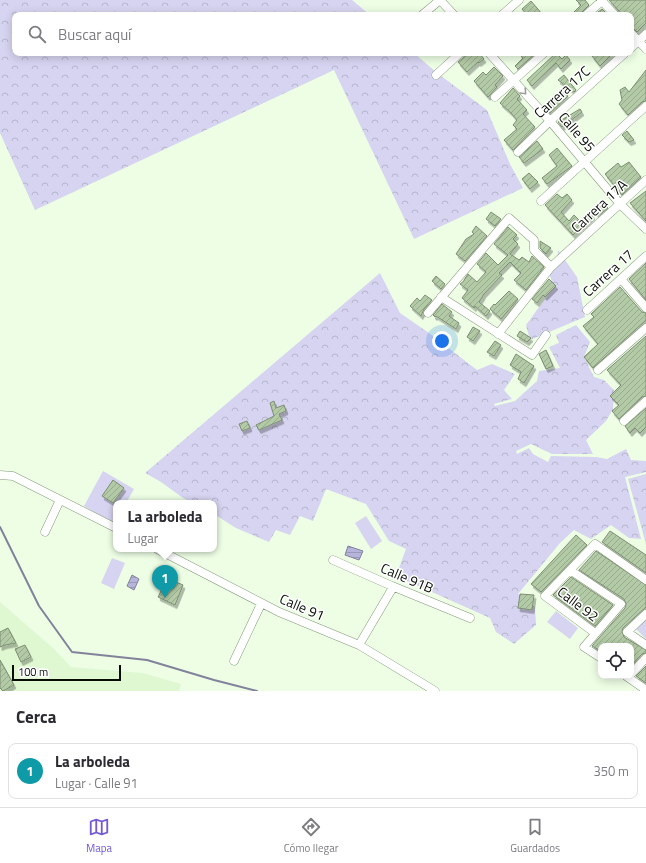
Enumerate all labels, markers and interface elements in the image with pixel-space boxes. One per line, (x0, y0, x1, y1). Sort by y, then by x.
search box (12, 12, 634, 56)
icon: search (26, 23, 48, 45)
text: Buscar aquí (58, 23, 131, 46)
street label: Carrera 17C (529, 60, 595, 123)
one-way arrow (519, 88, 526, 95)
street label: Calle 95 (554, 107, 601, 156)
street label: Carrera 17A (566, 174, 632, 237)
street label: Carrera 17 (578, 244, 638, 301)
your location (432, 331, 452, 351)
popup (113, 500, 217, 552)
text: La arboleda (127, 505, 203, 528)
text: Lugar (127, 528, 158, 548)
street label: Calle 91B (378, 557, 437, 598)
pin: 1 (152, 565, 178, 598)
street label: Calle 92 (553, 581, 603, 626)
street label: Calle 91 (276, 588, 328, 625)
map controls (598, 643, 634, 679)
button: locate (598, 643, 634, 679)
scale bar (12, 663, 121, 682)
text: 100 m (18, 664, 48, 680)
text: Cerca (16, 704, 56, 730)
text: La arboleda (55, 750, 130, 773)
text: 1 (26, 761, 34, 781)
text: 350 m (593, 761, 629, 781)
text: Lugar · Calle 91 (55, 773, 138, 793)
tab: Mapa (86, 816, 112, 856)
tab: Cómo llegar (284, 816, 338, 856)
tab: Guardados (510, 816, 560, 856)

